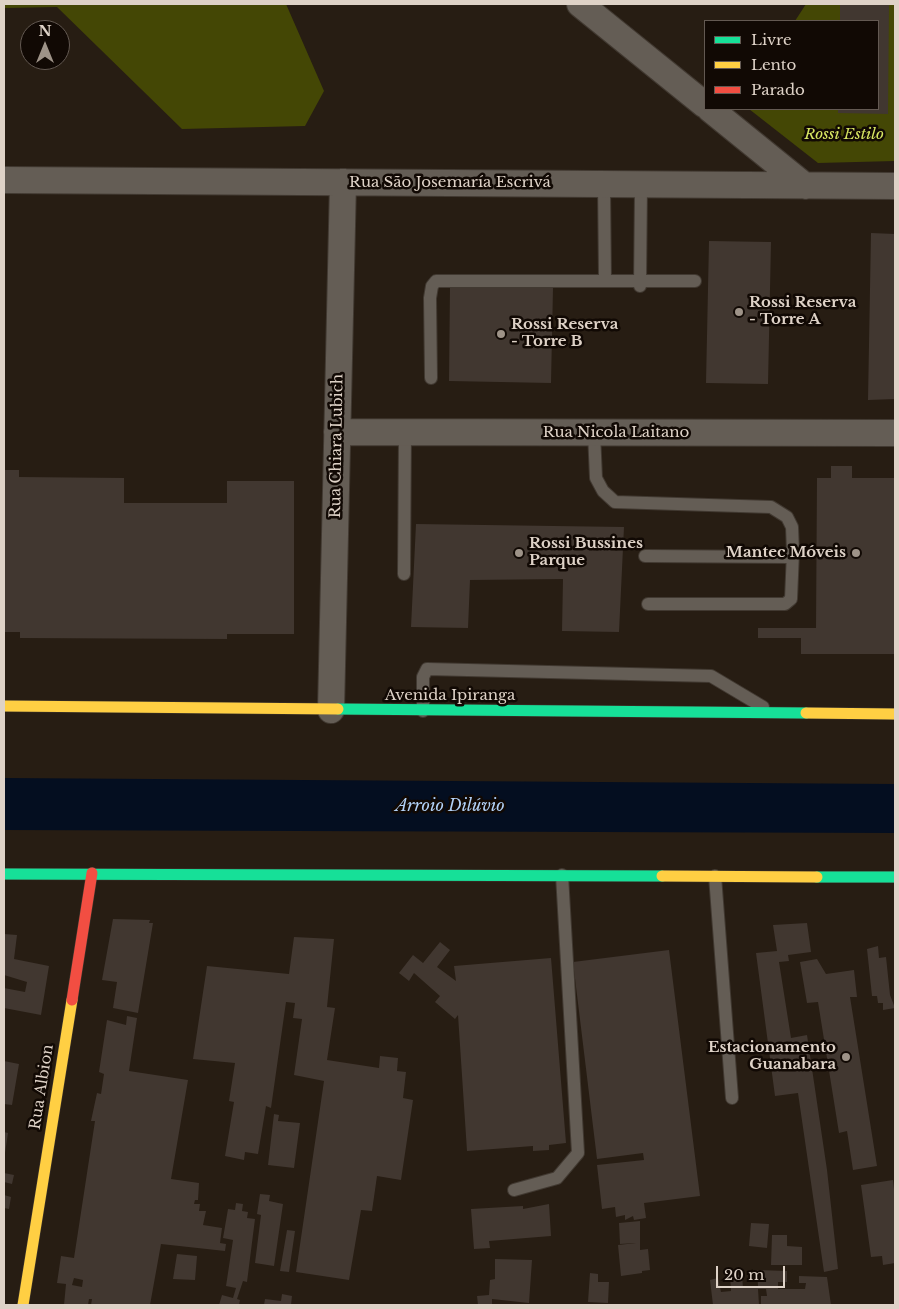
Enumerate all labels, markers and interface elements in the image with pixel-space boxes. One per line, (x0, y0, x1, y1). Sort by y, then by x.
north arrow (20, 20, 70, 70)
legend (704, 20, 879, 110)
text: N (38, 22, 52, 40)
text: Livre (751, 30, 792, 49)
text: Lento (751, 55, 796, 74)
text: Parado (751, 80, 805, 99)
park label: Rossi Estilo (804, 126, 884, 144)
street label: Rua São Josemaría Escrivá (349, 174, 551, 192)
place label: Rossi Reserva - Torre A (749, 294, 856, 329)
marker: Rossi Reserva - Torre A (733, 306, 745, 318)
place label: Rossi Reserva - Torre B (511, 316, 618, 351)
marker: Rossi Reserva - Torre B (495, 328, 507, 340)
street label: Rua Chiara Lubich (327, 374, 347, 518)
street label: Rua Nicola Laitano (543, 424, 689, 442)
place label: Rossi Bussines Parque (529, 535, 643, 570)
place label: Mantec Móveis (726, 544, 846, 562)
marker: Rossi Bussines Parque (513, 547, 525, 559)
marker: Mantec Móveis (850, 547, 862, 559)
street label: Avenida Ipiranga (385, 687, 515, 705)
water label: Arroio Dilúvio (395, 796, 505, 816)
place label: Estacionamento Guanabara (708, 1039, 836, 1074)
street label: Rua Albion (26, 1043, 58, 1131)
marker: Estacionamento Guanabara (840, 1051, 852, 1063)
scale bar (719, 1256, 788, 1288)
text: 20 m (724, 1265, 764, 1284)

